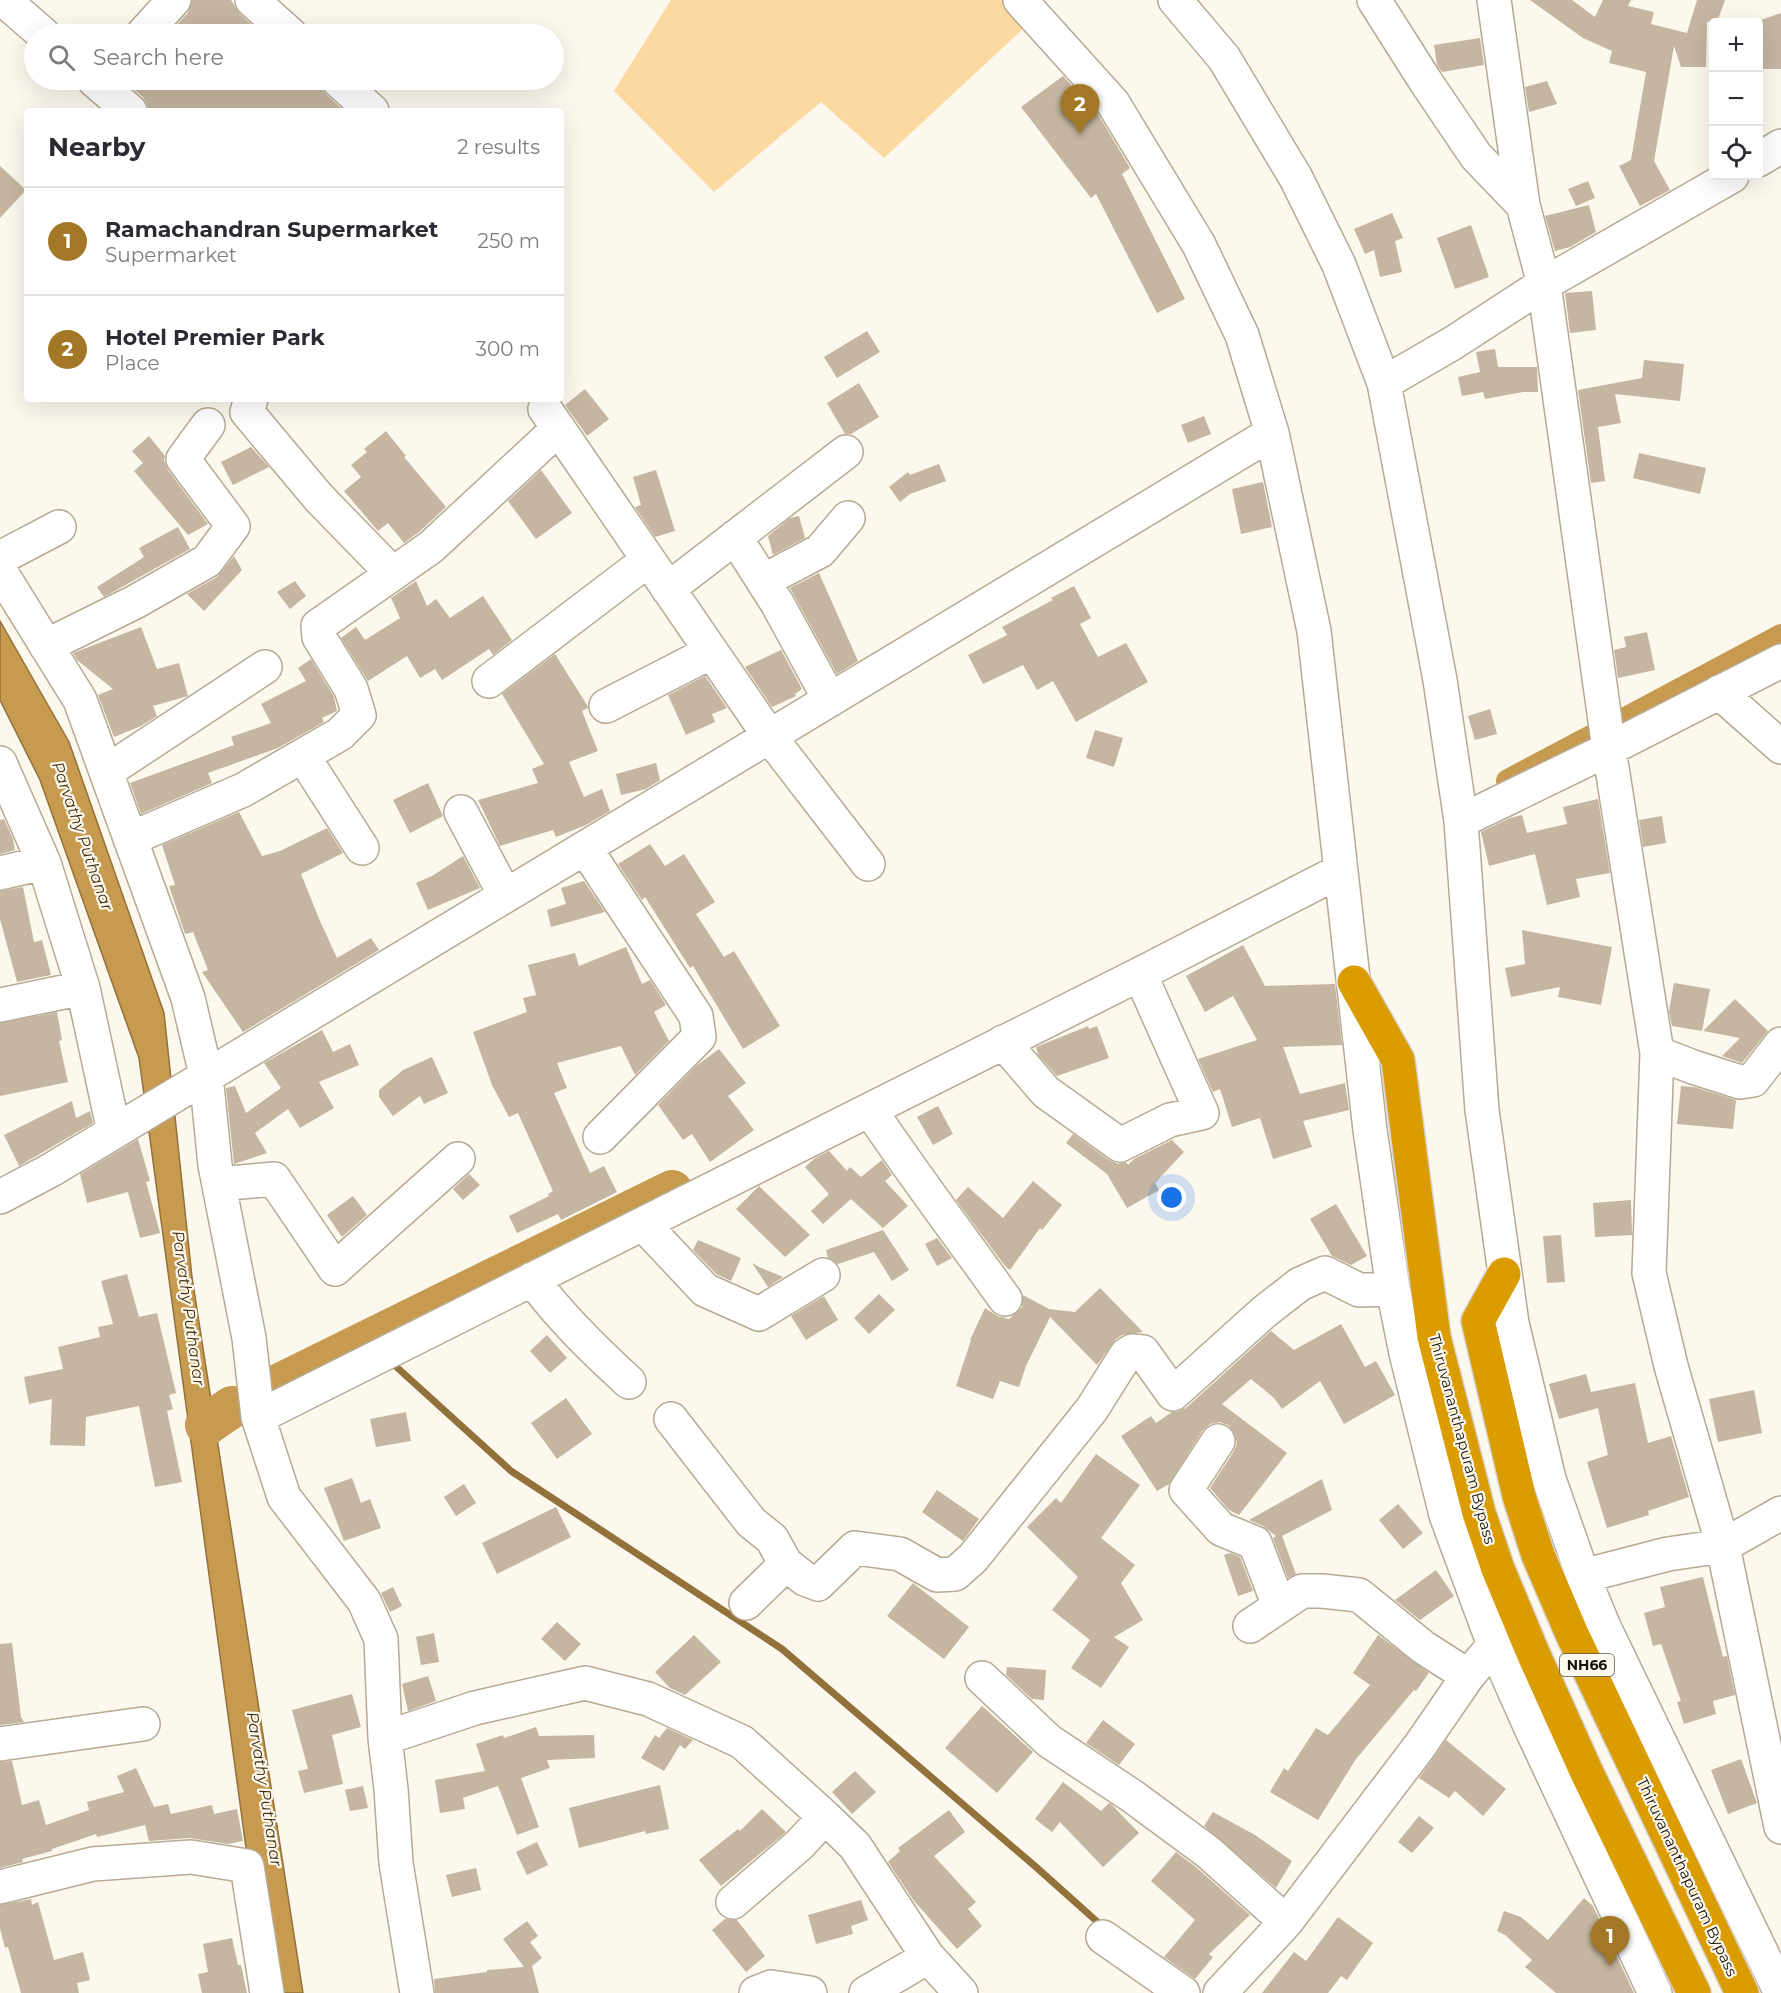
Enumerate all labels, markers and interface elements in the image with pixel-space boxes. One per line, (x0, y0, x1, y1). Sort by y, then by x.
map controls (1709, 18, 1763, 180)
button: + (1709, 18, 1763, 72)
search box (24, 24, 564, 90)
icon: search (45, 41, 78, 74)
text: Search here (93, 44, 224, 71)
button: − (1709, 72, 1763, 126)
pin: 2 (1060, 84, 1100, 134)
button: locate (1709, 126, 1763, 180)
text: Nearby (48, 131, 145, 163)
text: 2 results (457, 135, 540, 159)
text: Ramachandran Supermarket (105, 216, 438, 243)
text: 1 (64, 229, 71, 253)
text: 250 m (478, 229, 540, 253)
text: Supermarket (105, 243, 237, 267)
text: Hotel Premier Park (105, 324, 325, 351)
text: 2 (62, 337, 73, 361)
text: 300 m (476, 337, 540, 361)
text: Place (105, 351, 160, 375)
water label: Parvathy Puthanar (48, 759, 117, 914)
your location (1157, 1183, 1186, 1212)
water label: Parvathy Puthanar (168, 1229, 209, 1387)
street label: Thiruvananthapuram Bypass (1425, 1332, 1500, 1546)
road number: NH66 (1560, 1654, 1614, 1676)
water label: Parvathy Puthanar (243, 1710, 286, 1868)
street label: Thiruvananthapuram Bypass (1633, 1774, 1742, 1979)
pin: 1 (1590, 1916, 1630, 1966)

